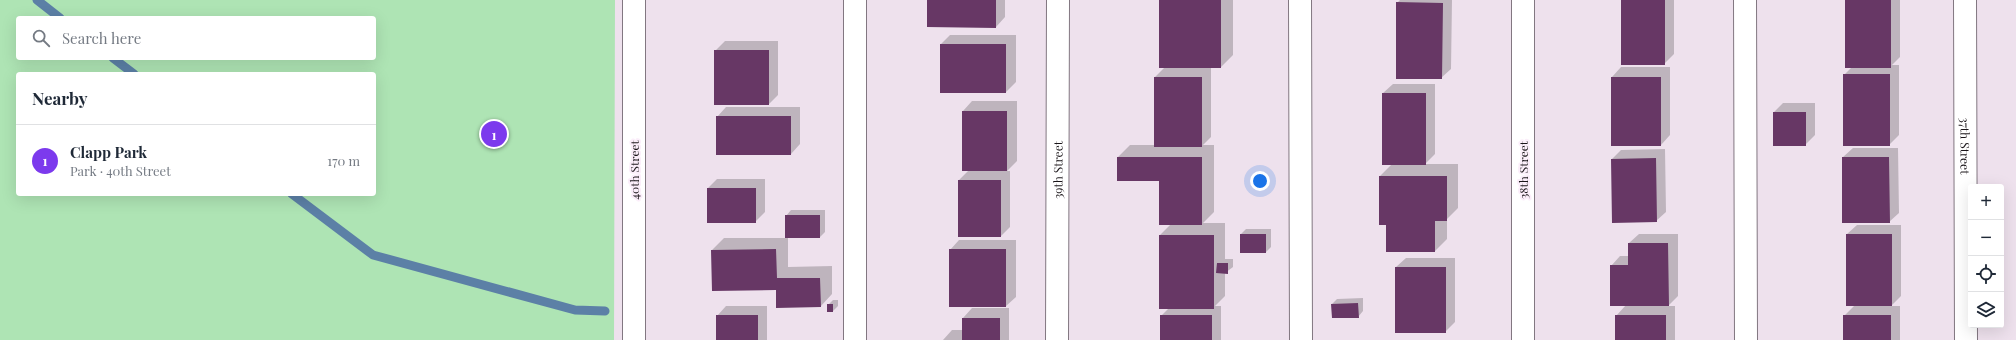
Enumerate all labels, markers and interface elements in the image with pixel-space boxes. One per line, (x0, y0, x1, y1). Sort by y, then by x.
search box (16, 16, 376, 60)
icon: search (30, 27, 52, 49)
text: Search here (62, 28, 141, 48)
text: Nearby (32, 87, 87, 109)
street label: 37th Street (1957, 118, 1974, 175)
pin: 1 (481, 119, 507, 149)
street label: 40th Street (626, 139, 642, 200)
street label: 39th Street (1049, 140, 1066, 199)
street label: 38th Street (1515, 140, 1531, 199)
text: Clapp Park (70, 142, 147, 162)
text: 1 (43, 152, 47, 169)
text: 170 m (327, 152, 360, 169)
text: Park · 40th Street (70, 162, 171, 179)
your location (1250, 171, 1270, 191)
map controls (1968, 184, 2004, 328)
button: + (1968, 184, 2004, 220)
button: − (1968, 220, 2004, 256)
button: locate (1968, 256, 2004, 292)
button: layers (1968, 292, 2004, 328)

